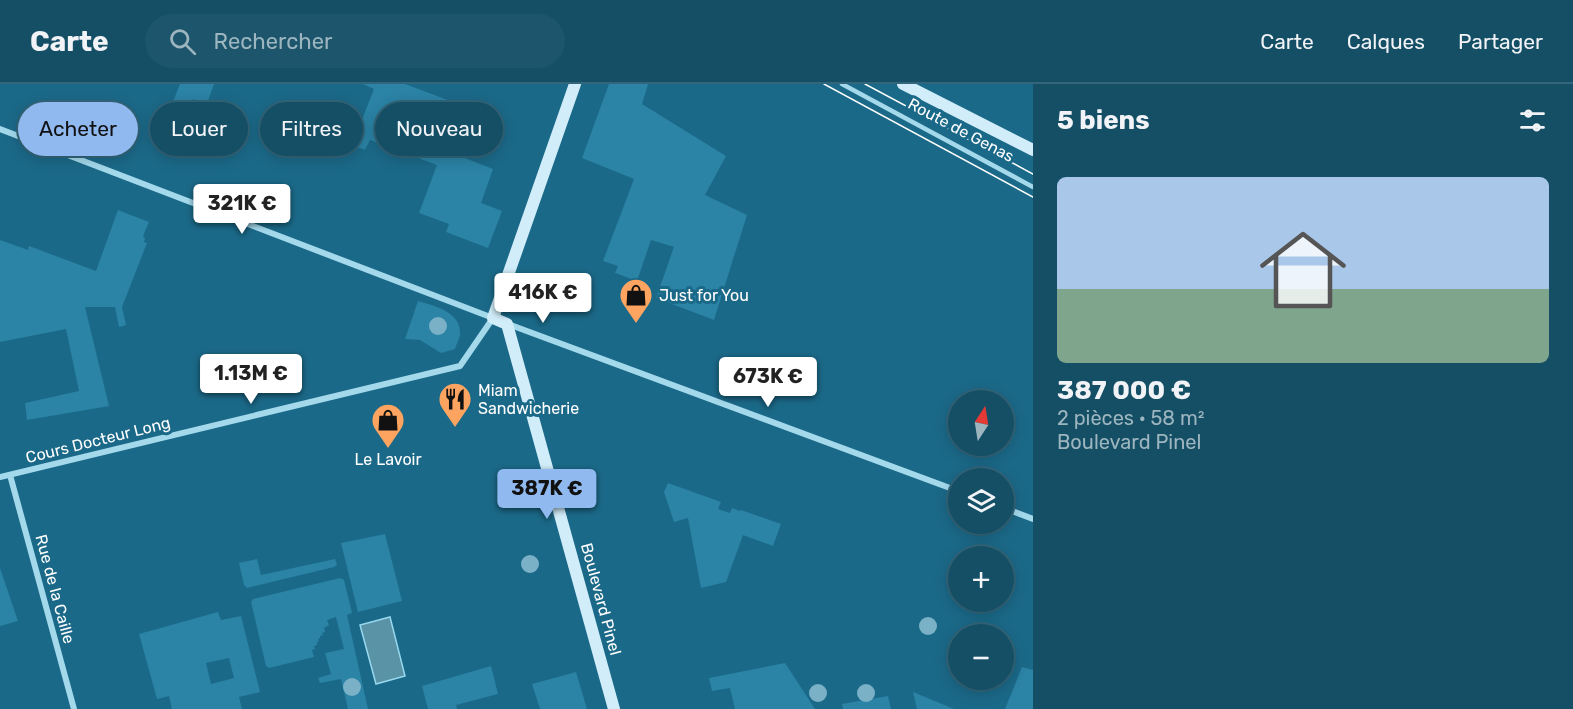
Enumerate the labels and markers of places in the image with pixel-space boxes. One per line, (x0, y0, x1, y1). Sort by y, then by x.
pin: 321K € (193, 184, 291, 235)
pin: 416K € (494, 273, 592, 324)
shop icon: Just for You (618, 277, 654, 324)
place label: Just for You (659, 286, 749, 305)
pin: 1.13M € (196, 354, 306, 405)
pin: 673K € (719, 357, 817, 408)
restaurant icon: Miam Sandwicherie (437, 381, 473, 428)
place label: Miam Sandwicherie (478, 381, 579, 418)
shop icon: Le Lavoir (370, 402, 406, 449)
place label: Le Lavoir (354, 450, 422, 469)
pin: 387K € (498, 469, 596, 520)

